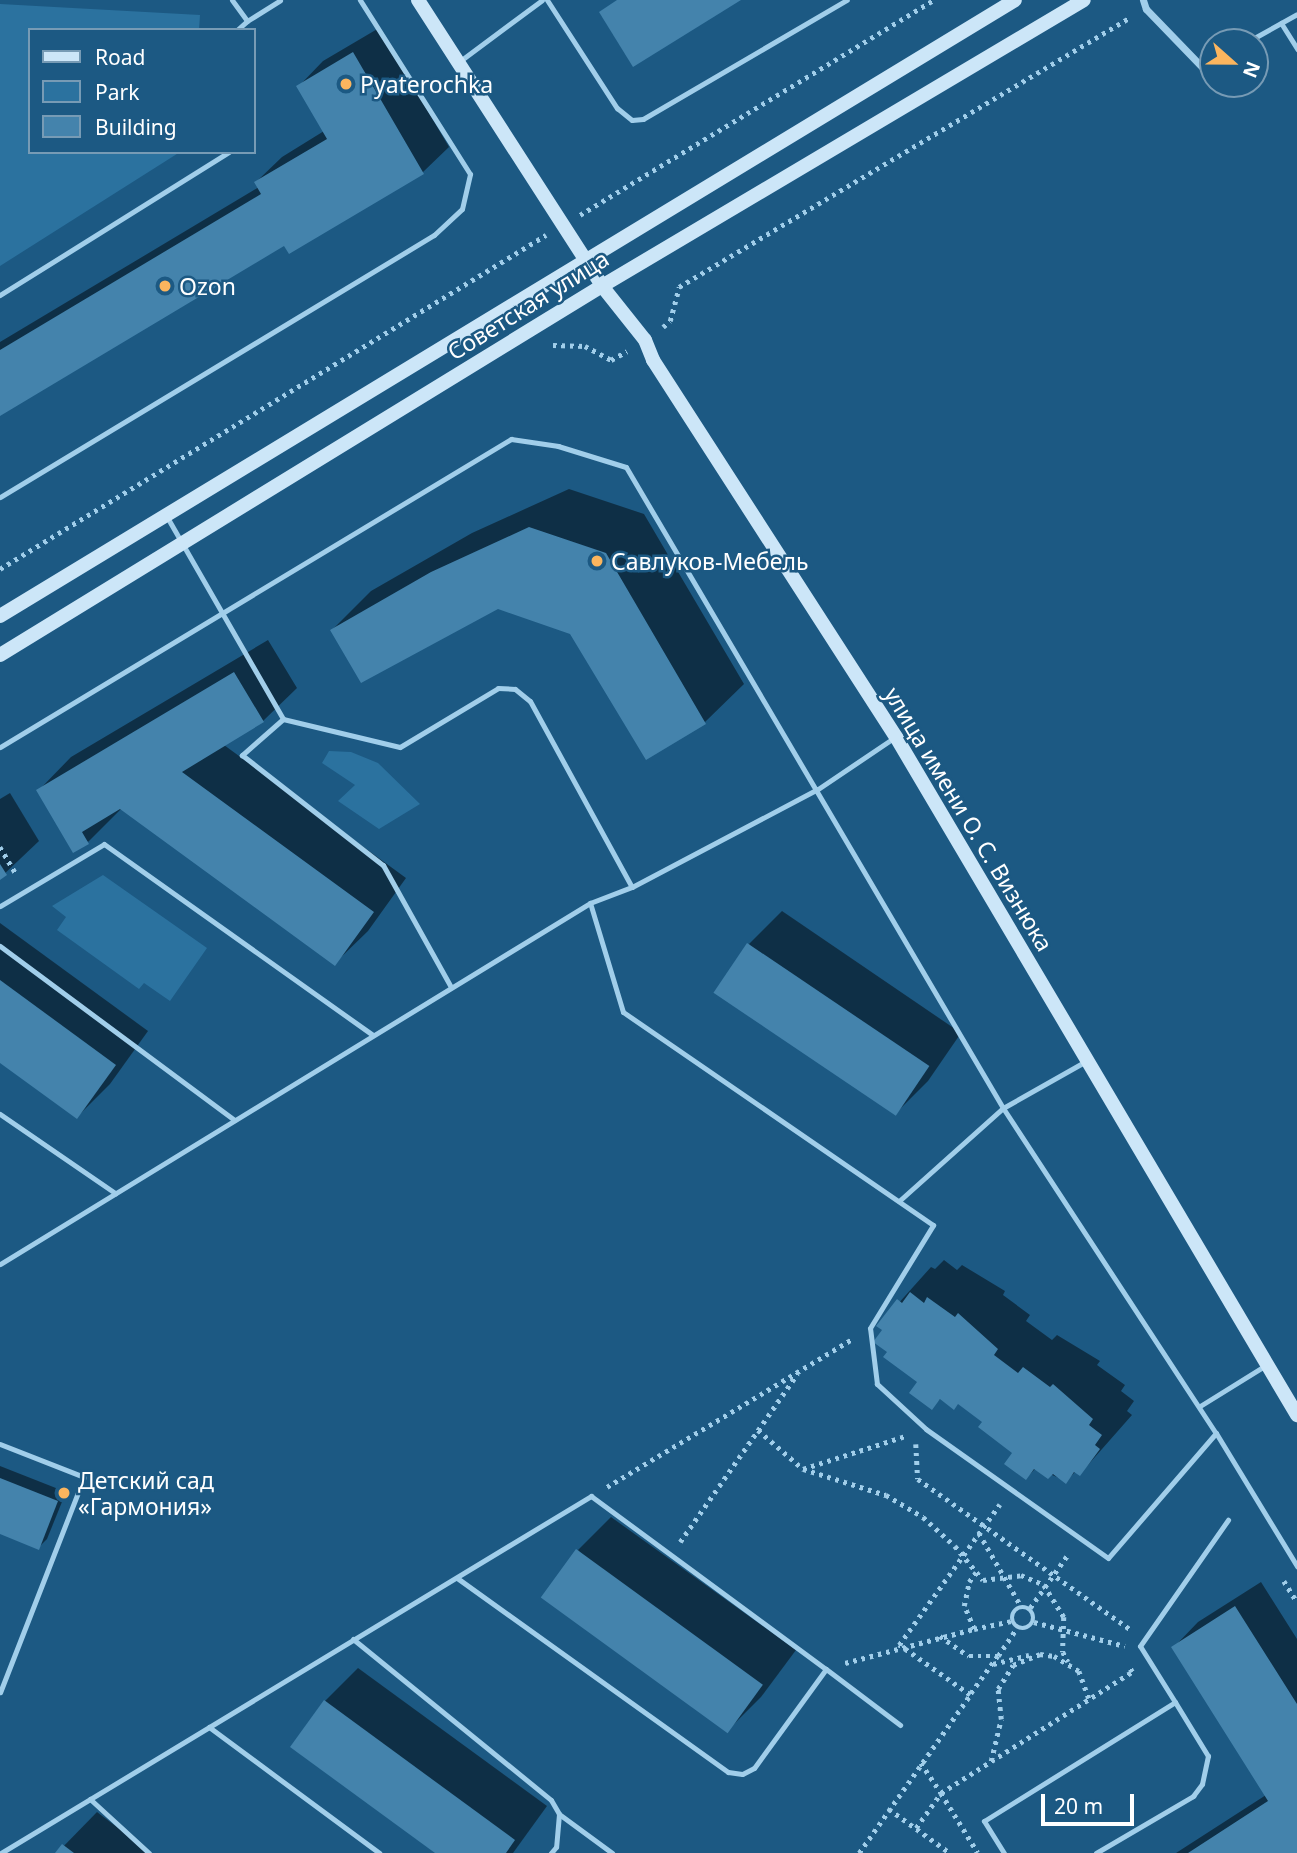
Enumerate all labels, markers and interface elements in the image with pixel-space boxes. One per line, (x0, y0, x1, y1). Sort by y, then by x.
legend (28, 28, 256, 154)
north arrow (1199, 28, 1269, 98)
text: Road (95, 43, 145, 71)
text: N (1237, 58, 1267, 82)
place label: Pyaterochka (360, 70, 493, 98)
marker: Pyaterochka (338, 76, 354, 92)
text: Park (95, 78, 139, 106)
text: Building (95, 113, 177, 141)
street label: Советская улица (442, 244, 614, 366)
place label: Ozon (179, 272, 236, 300)
marker: Ozon (157, 278, 173, 294)
place label: Савлуков-Мебель (611, 547, 808, 575)
marker: Савлуков-Мебель (589, 553, 605, 569)
street label: улица имени О. С. Визнюка (879, 682, 1059, 956)
place label: Детский сад «Гармония» (78, 1466, 214, 1520)
marker: Детский сад «Гармония» (56, 1485, 72, 1501)
scale bar (1045, 1780, 1138, 1824)
text: 20 m (1054, 1792, 1103, 1820)

